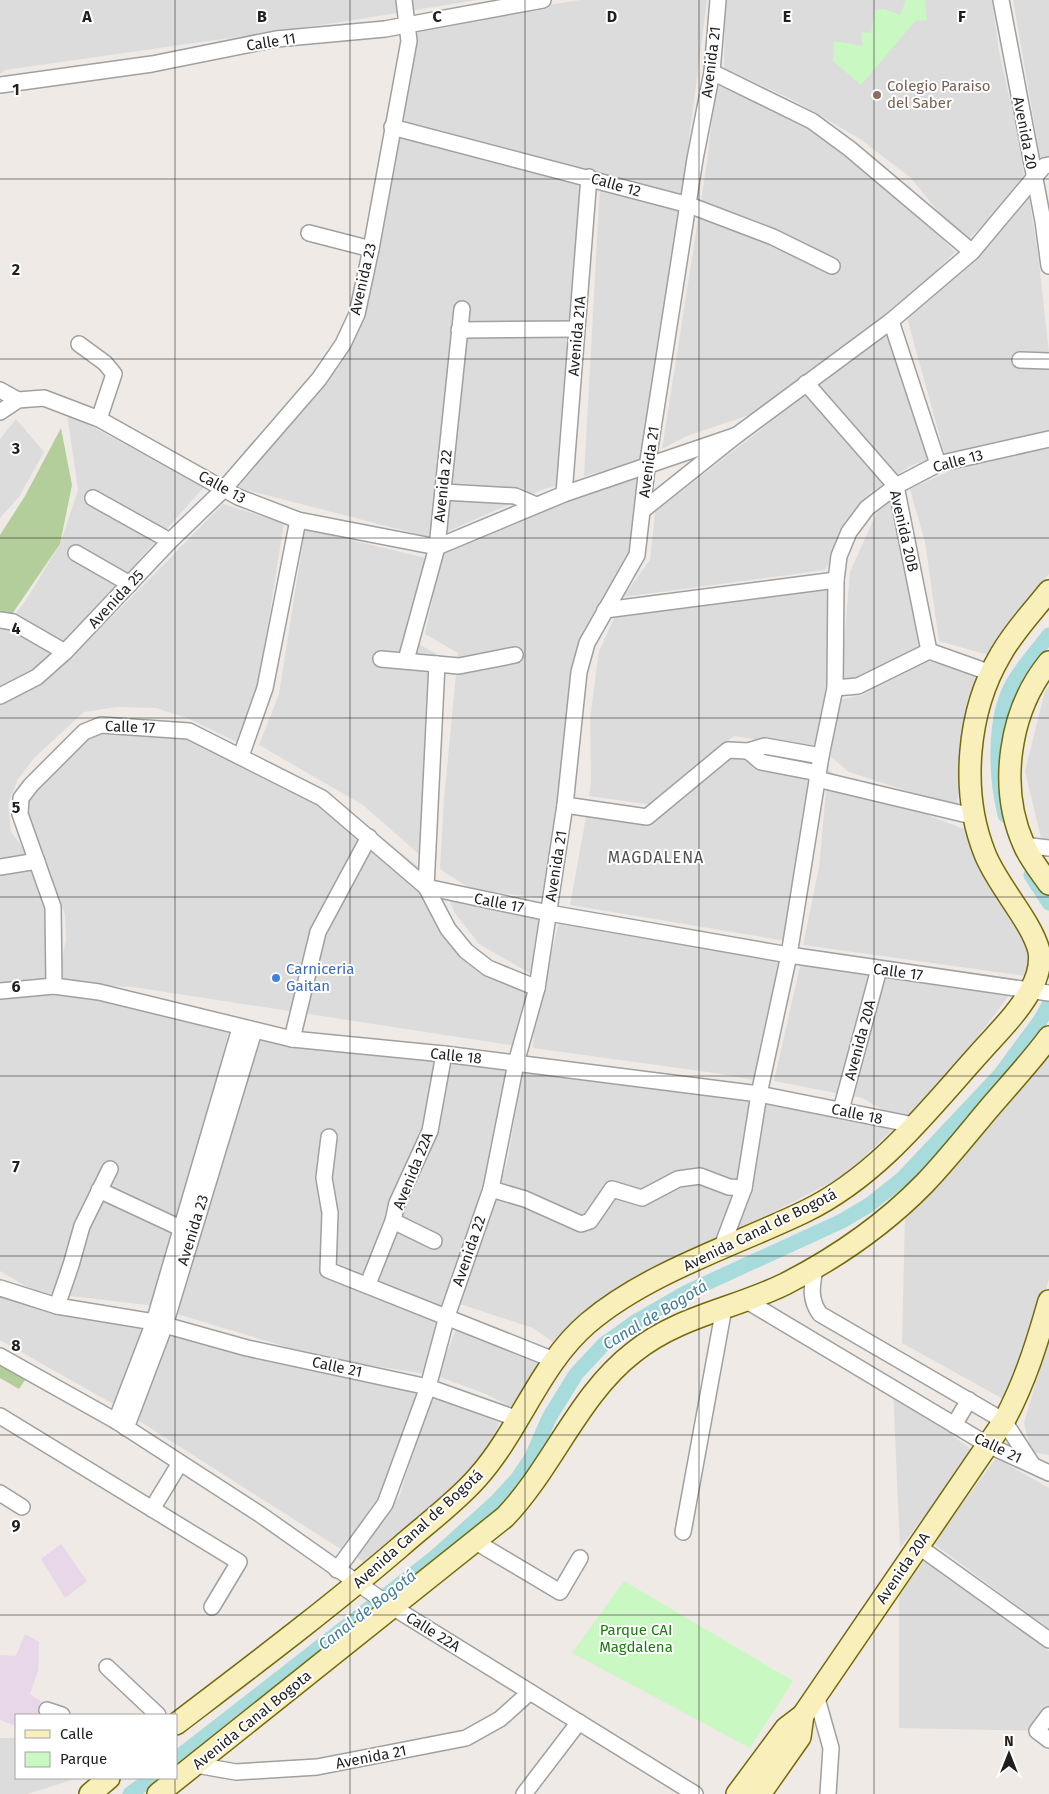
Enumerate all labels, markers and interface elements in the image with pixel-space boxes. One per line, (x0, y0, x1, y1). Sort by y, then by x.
text: A (81, 7, 92, 26)
text: B (257, 7, 267, 26)
text: C (432, 7, 442, 26)
text: D (607, 7, 617, 26)
text: E (783, 7, 791, 26)
text: F (958, 7, 966, 26)
street label: Avenida 21 (698, 25, 724, 99)
street label: Calle 11 (245, 29, 297, 55)
place label: Colegio Paraiso del Saber (887, 77, 991, 112)
text: 1 (12, 80, 20, 99)
marker: Colegio Paraiso del Saber (871, 89, 883, 101)
street label: Avenida 20 (1009, 95, 1041, 171)
street label: Calle 12 (589, 169, 643, 201)
street label: Avenida 23 (346, 241, 380, 317)
text: 2 (12, 260, 20, 279)
street label: Avenida 21A (565, 295, 590, 377)
street label: Avenida 21 (635, 425, 663, 499)
text: 3 (11, 439, 20, 458)
street label: Calle 13 (931, 446, 985, 476)
street label: Avenida 22 (430, 449, 456, 523)
street label: Calle 13 (195, 467, 249, 507)
street label: Avenida 20B (886, 488, 922, 574)
street label: Avenida 25 (84, 566, 148, 632)
text: 4 (11, 619, 21, 638)
street label: Calle 17 (105, 717, 156, 737)
text: 5 (12, 798, 21, 817)
street label: Avenida 21 (541, 829, 571, 903)
district label: MAGDALENA (608, 848, 704, 867)
street label: Calle 17 (473, 889, 526, 917)
place label: Carniceria Gaitan (286, 960, 354, 995)
street label: Calle 17 (872, 960, 924, 984)
marker: Carniceria Gaitan (270, 972, 282, 984)
text: 6 (11, 977, 21, 996)
street label: Avenida 20A (841, 997, 879, 1082)
street label: Calle 18 (429, 1044, 483, 1068)
street label: Calle 18 (830, 1100, 884, 1128)
street label: Avenida 22A (389, 1129, 437, 1212)
text: 7 (12, 1157, 20, 1176)
street label: Avenida Canal de Bogotá (680, 1185, 840, 1275)
street label: Avenida 23 (174, 1192, 212, 1268)
street label: Avenida 22 (449, 1214, 489, 1288)
water label: Canal de Bogotá (599, 1276, 711, 1354)
text: 8 (11, 1336, 21, 1355)
street label: Calle 21 (310, 1353, 364, 1381)
street label: Calle 21 (971, 1429, 1025, 1467)
street label: Avenida Canal de Bogotá (349, 1466, 487, 1592)
text: 9 (12, 1516, 21, 1535)
street label: Avenida 20A (872, 1528, 934, 1607)
water label: Canal de Bogotá (314, 1566, 420, 1654)
street label: Calle 22A (403, 1608, 464, 1656)
park label: Parque CAI Magdalena (599, 1621, 673, 1656)
street label: Avenida Canal Bogota (189, 1667, 315, 1773)
legend (15, 1714, 178, 1779)
text: Calle (60, 1725, 93, 1743)
north arrow (984, 1729, 1034, 1779)
text: N (1004, 1733, 1014, 1750)
street label: Avenida 21 (334, 1741, 408, 1773)
text: Parque (60, 1750, 107, 1768)

